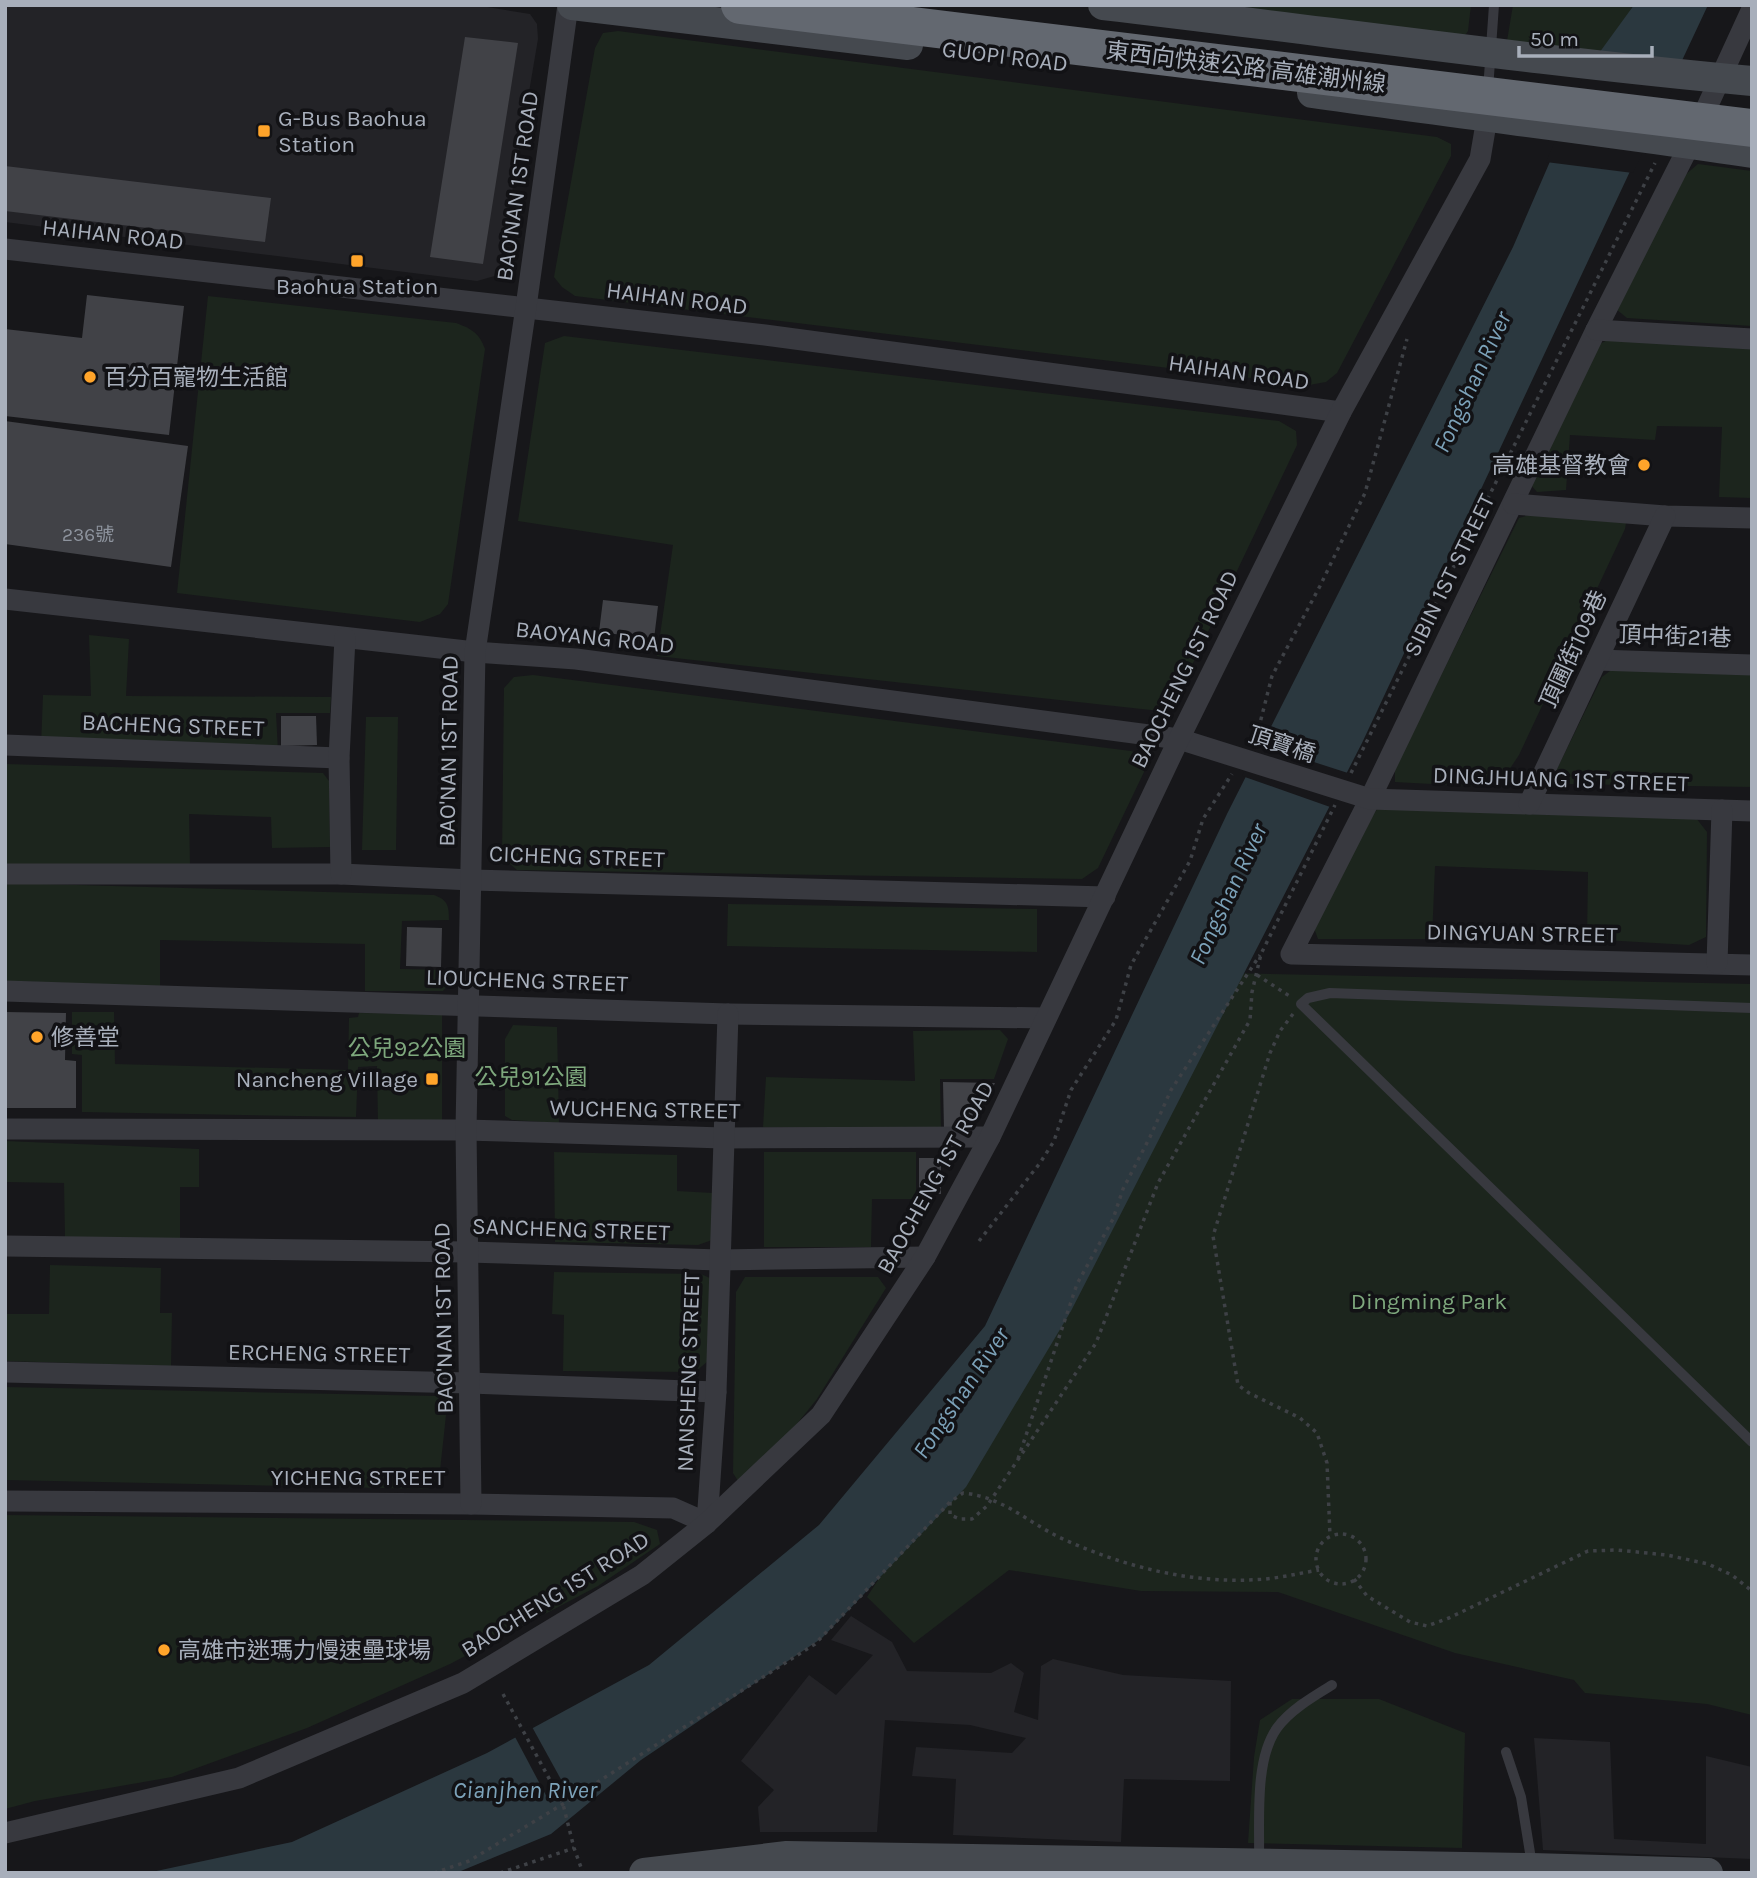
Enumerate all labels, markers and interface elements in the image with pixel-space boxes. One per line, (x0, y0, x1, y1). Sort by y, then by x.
scale bar (1519, 14, 1652, 58)
text: 50 m (1530, 27, 1579, 51)
street label: GUOPI ROAD (940, 35, 1069, 78)
street label: 東西向快速公路 高雄潮州線 (1105, 37, 1387, 98)
street label: BAO'NAN 1ST ROAD (491, 89, 544, 283)
place label: G-Bus Baohua Station (278, 105, 427, 158)
marker: G-Bus Baohua Station (256, 123, 272, 139)
street label: HAIHAN ROAD (41, 214, 185, 255)
marker: Baohua Station (349, 253, 365, 269)
place label: Baohua Station (276, 273, 438, 300)
street label: HAIHAN ROAD (605, 276, 749, 321)
water label: Fongshan River (1427, 306, 1517, 457)
street label: HAIHAN ROAD (1167, 349, 1311, 396)
place label: 百分百寵物生活館 (104, 364, 288, 391)
marker: 百分百寵物生活館 (82, 369, 98, 385)
place label: 高雄基督教會 (1492, 452, 1630, 479)
marker: 高雄基督教會 (1636, 457, 1652, 473)
street label: SIBIN 1ST STREET (1398, 489, 1501, 661)
house number: 236號 (62, 524, 114, 546)
street label: BAOCHENG 1ST ROAD (1125, 566, 1244, 772)
street label: 頂圃街109巷 (1534, 586, 1612, 712)
street label: BAOYANG ROAD (514, 616, 676, 659)
street label: 頂中街21巷 (1618, 621, 1732, 652)
street label: BAO'NAN 1ST ROAD (433, 655, 464, 847)
street label: BACHENG STREET (81, 709, 265, 742)
street label: 頂寶橋 (1245, 721, 1319, 768)
street label: DINGJHUANG 1ST STREET (1432, 762, 1690, 797)
water label: Fongshan River (1183, 818, 1273, 969)
street label: CICHENG STREET (489, 840, 666, 873)
street label: DINGYUAN STREET (1426, 918, 1618, 949)
street label: LIOUCHENG STREET (425, 963, 629, 998)
place label: 修善堂 (51, 1024, 120, 1051)
marker: 修善堂 (29, 1029, 45, 1045)
park label: 公兒92公園 (348, 1035, 466, 1062)
park label: 公兒91公園 (475, 1064, 587, 1091)
place label: Nancheng Village (236, 1066, 418, 1093)
marker: Nancheng Village (424, 1071, 440, 1087)
street label: BAOCHENG 1ST ROAD (871, 1076, 1000, 1278)
street label: WUCHENG STREET (549, 1094, 741, 1125)
street label: SANCHENG STREET (472, 1213, 671, 1246)
street label: BAO'NAN 1ST ROAD (428, 1222, 459, 1414)
street label: NANSHENG STREET (672, 1271, 705, 1472)
park label: Dingming Park (1351, 1288, 1507, 1315)
water label: Fongshan River (907, 1321, 1016, 1464)
street label: ERCHENG STREET (228, 1338, 411, 1369)
street label: YICHENG STREET (271, 1464, 446, 1491)
street label: BAOCHENG 1ST ROAD (456, 1526, 654, 1663)
place label: 高雄市迷瑪力慢速壘球場 (178, 1637, 431, 1664)
marker: 高雄市迷瑪力慢速壘球場 (156, 1642, 172, 1658)
water label: Cianjhen River (453, 1776, 598, 1804)

